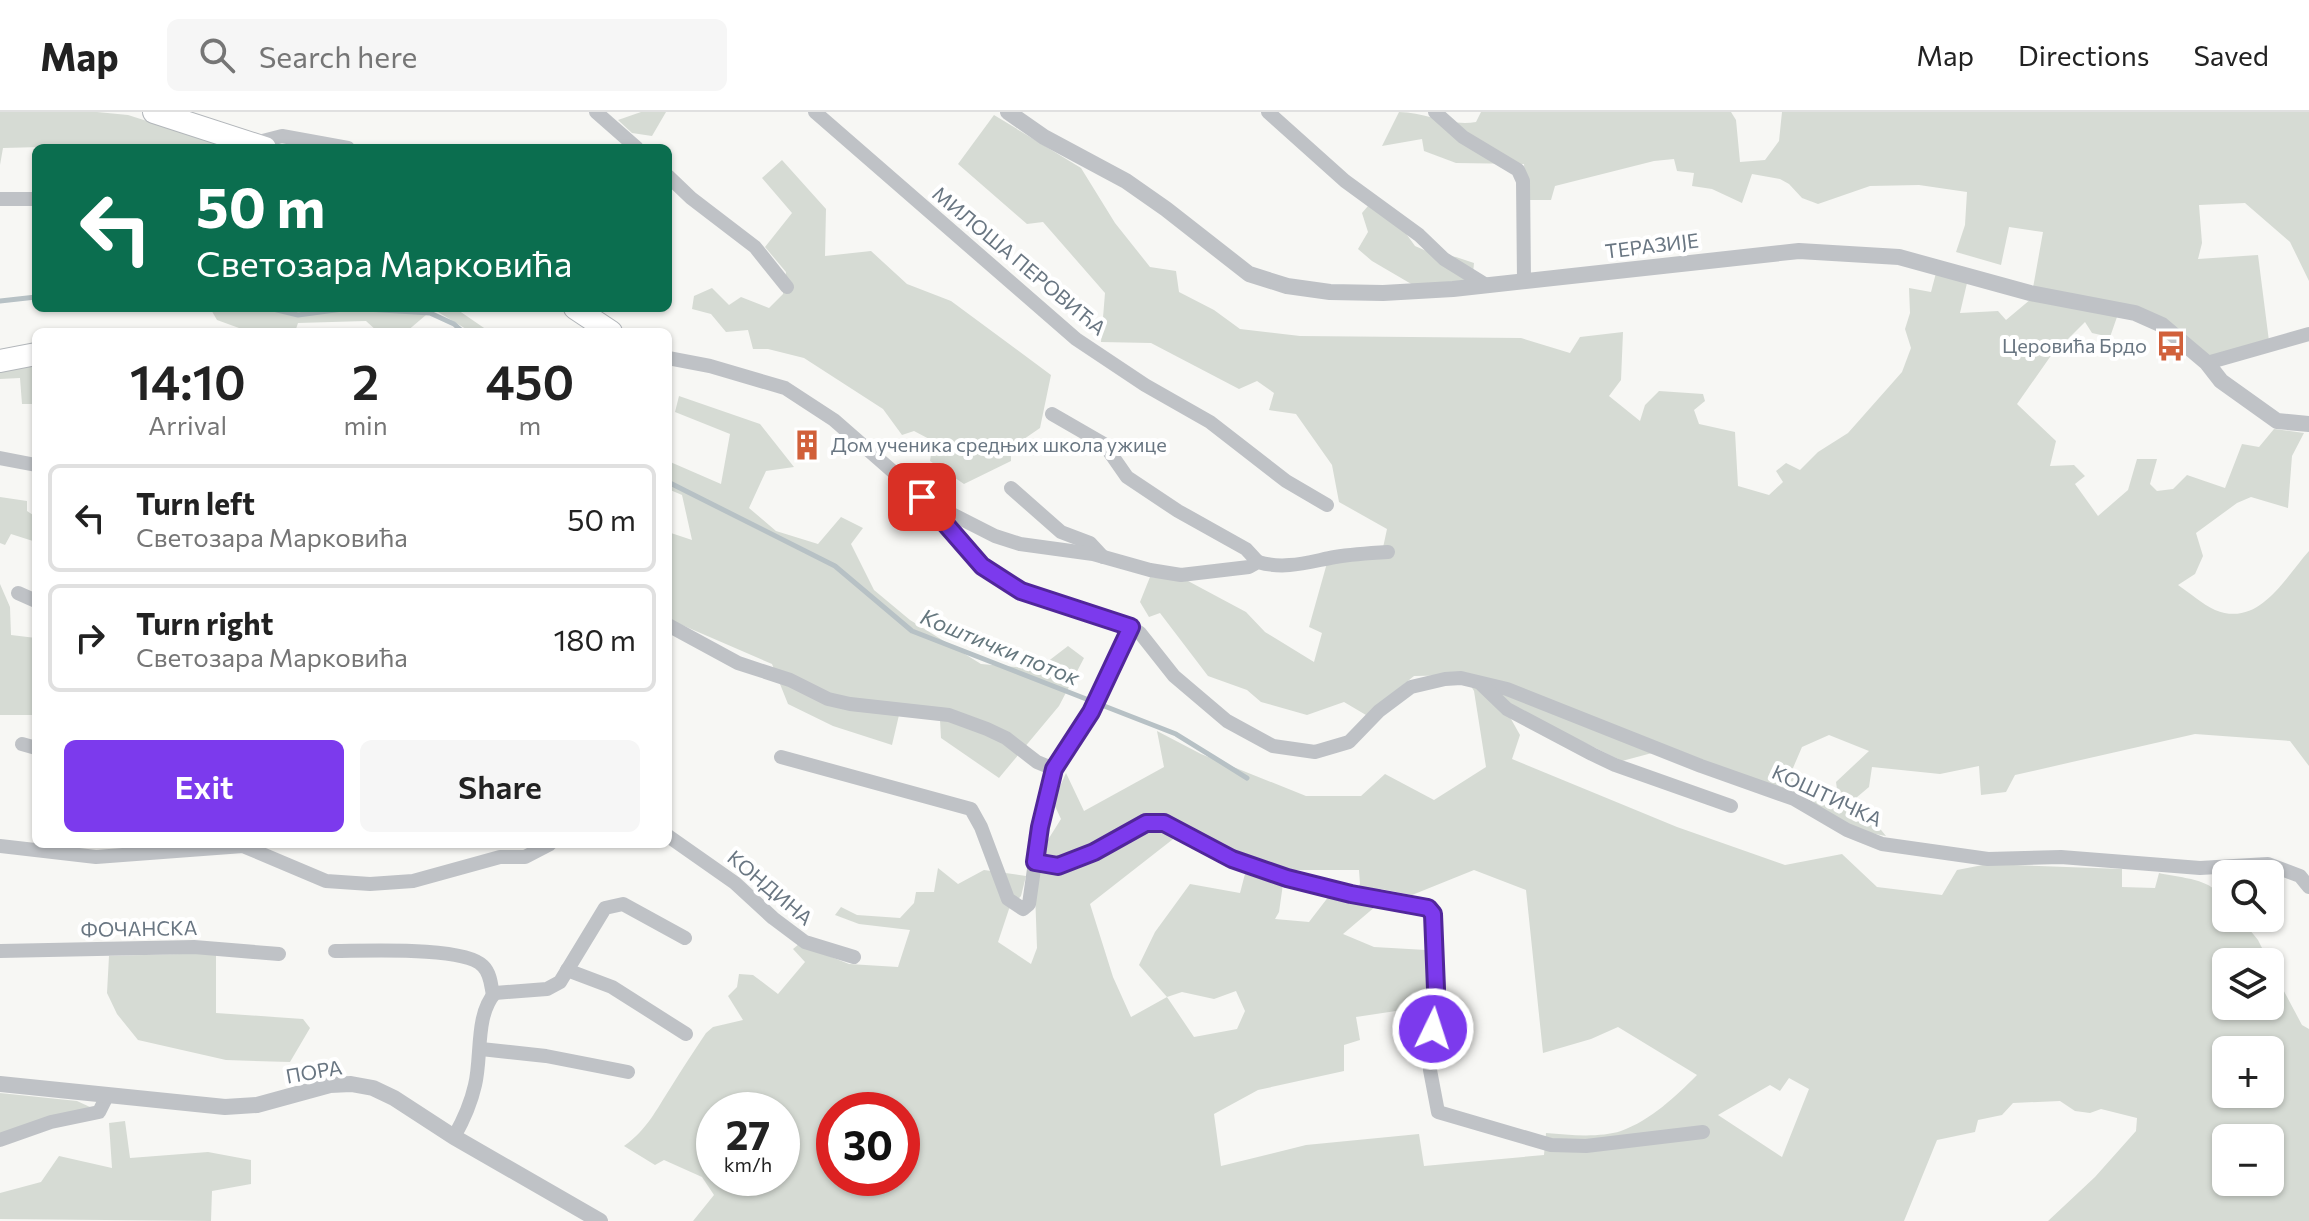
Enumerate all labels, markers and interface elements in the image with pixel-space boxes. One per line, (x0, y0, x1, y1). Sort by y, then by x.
search box (167, 19, 727, 91)
text: Map (40, 32, 119, 79)
icon: search (195, 33, 239, 77)
text: Search here (259, 37, 417, 74)
text: Map (1916, 38, 1974, 72)
text: Directions (2018, 38, 2149, 72)
text: Saved (2193, 38, 2269, 72)
text: 50 m (196, 171, 325, 240)
icon: left (64, 176, 168, 280)
street label: МИЛОША ПЕРОВИЋА (928, 181, 1111, 340)
street label: ТЕРАЗИЈЕ (1604, 227, 1700, 263)
text: Светозара Марковића (196, 240, 572, 284)
bus stop icon: Церовића Брдо (2154, 329, 2188, 363)
place label: Церовића Брдо (2002, 333, 2147, 357)
text: 14:10 (130, 351, 246, 410)
text: 2 (352, 351, 379, 410)
text: 450 (485, 351, 574, 410)
text: Arrival (148, 409, 227, 440)
text: min (343, 409, 388, 440)
text: m (518, 409, 541, 440)
building icon: Дом ученика средњих школа ужице (790, 428, 824, 462)
place label: Дом ученика средњих школа ужице (831, 432, 1167, 456)
pin (888, 463, 956, 531)
icon: arrive (900, 475, 944, 519)
text: Turn left (136, 484, 255, 521)
icon: left (68, 496, 112, 540)
text: 50 m (567, 500, 636, 537)
text: Светозара Марковића (136, 521, 408, 552)
water label: Коштички поток (917, 602, 1085, 691)
text: Turn right (136, 604, 273, 641)
icon: right (68, 616, 112, 660)
text: 180 m (553, 620, 636, 657)
text: Светозара Марковића (136, 641, 408, 672)
button: Exit (64, 740, 344, 832)
button: Share (360, 740, 640, 832)
street label: КОШТИЧКА (1769, 759, 1886, 831)
street label: КОНДИНА (723, 845, 818, 930)
map controls (2212, 860, 2284, 1196)
button: search (2212, 860, 2284, 932)
street label: ФОЧАНСКА (80, 915, 198, 941)
button: layers (2212, 948, 2284, 1020)
position arrow (1391, 987, 1475, 1071)
button: + (2212, 1036, 2284, 1108)
street label: ПОРА (284, 1054, 344, 1088)
speed limit sign: 30 (816, 1092, 920, 1196)
text: 27 (726, 1109, 770, 1158)
button: − (2212, 1124, 2284, 1196)
text: km/h (724, 1152, 772, 1176)

